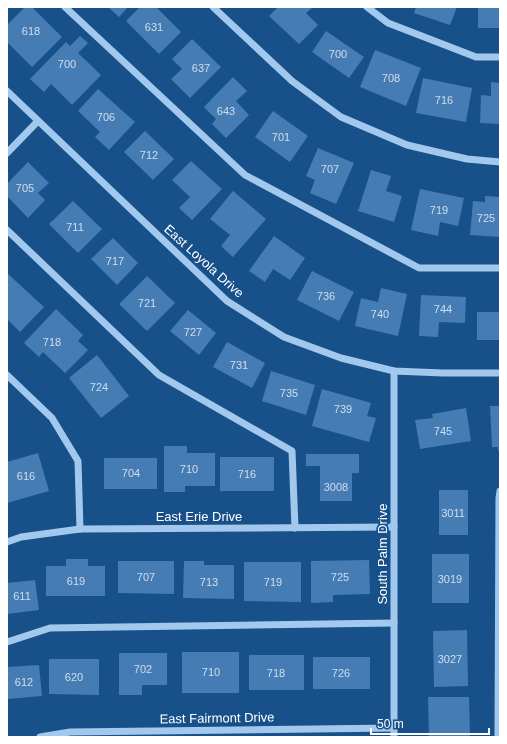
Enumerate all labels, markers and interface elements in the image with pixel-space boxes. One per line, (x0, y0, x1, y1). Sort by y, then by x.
house number: 631 (145, 21, 163, 33)
house number: 618 (22, 25, 40, 37)
house number: 700 (329, 48, 347, 60)
house number: 700 (58, 58, 76, 70)
house number: 637 (192, 62, 210, 74)
house number: 708 (382, 72, 400, 84)
house number: 716 (435, 94, 453, 106)
house number: 643 (217, 105, 235, 117)
house number: 706 (97, 111, 115, 123)
house number: 701 (272, 131, 290, 143)
house number: 712 (140, 149, 158, 161)
house number: 707 (321, 163, 339, 175)
house number: 705 (16, 182, 34, 194)
house number: 719 (430, 204, 448, 216)
house number: 725 (477, 212, 495, 224)
house number: 711 (66, 221, 84, 233)
street label: East Loyola Drive (161, 221, 247, 301)
house number: 717 (106, 255, 124, 267)
house number: 736 (317, 290, 335, 302)
house number: 721 (138, 297, 156, 309)
house number: 744 (434, 303, 452, 315)
house number: 740 (371, 308, 389, 320)
house number: 727 (184, 326, 202, 338)
house number: 718 (43, 336, 61, 348)
house number: 731 (230, 359, 248, 371)
house number: 724 (90, 381, 108, 393)
house number: 735 (280, 387, 298, 399)
house number: 739 (334, 403, 352, 415)
house number: 745 (434, 425, 452, 437)
house number: 710 (180, 463, 198, 475)
house number: 704 (122, 467, 140, 479)
house number: 716 (238, 468, 256, 480)
house number: 616 (17, 470, 35, 482)
house number: 3008 (324, 481, 348, 493)
street label: South Palm Drive (375, 503, 390, 605)
house number: 3011 (441, 507, 465, 519)
street label: East Erie Drive (156, 509, 242, 524)
house number: 707 (137, 571, 155, 583)
house number: 725 (331, 571, 349, 583)
house number: 3019 (438, 573, 462, 585)
house number: 619 (67, 575, 85, 587)
house number: 713 (200, 576, 218, 588)
house number: 719 (264, 576, 282, 588)
house number: 611 (13, 590, 31, 602)
house number: 3027 (438, 653, 462, 665)
house number: 702 (134, 663, 152, 675)
house number: 710 (202, 666, 220, 678)
house number: 718 (267, 667, 285, 679)
house number: 726 (332, 667, 350, 679)
house number: 620 (65, 671, 83, 683)
house number: 612 (15, 676, 33, 688)
street label: East Fairmont Drive (159, 709, 275, 727)
scale bar (371, 710, 489, 736)
text: 50 m (377, 717, 404, 731)

